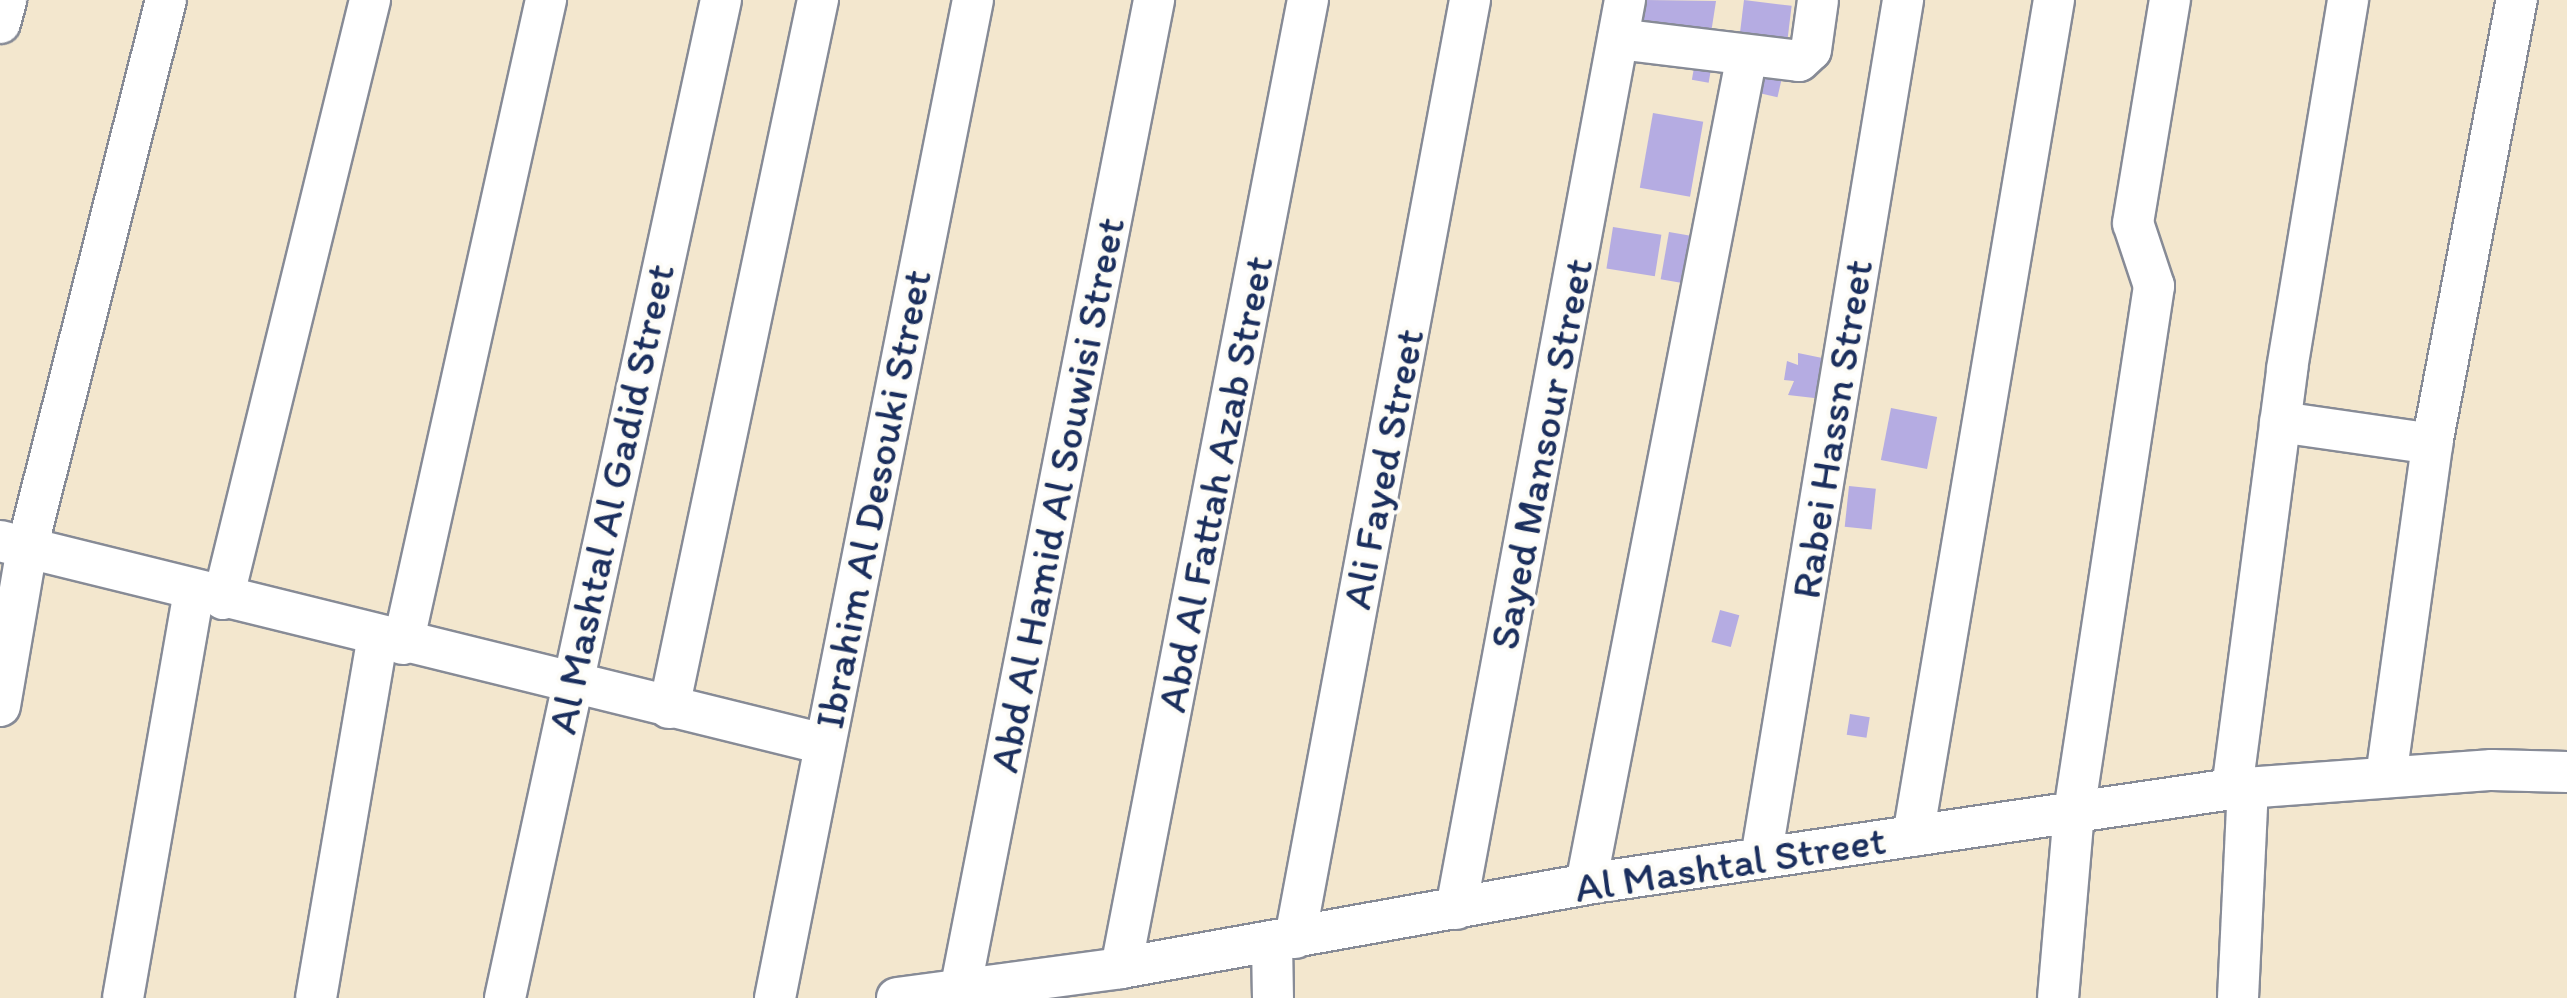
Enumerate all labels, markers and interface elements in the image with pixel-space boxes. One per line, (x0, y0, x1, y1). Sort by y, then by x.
street label: Abd Al Hamid Al Souwisi Street (979, 214, 1135, 776)
street label: Abd Al Fattah Azab Street (1146, 251, 1284, 717)
street label: Sayed Mansour Street (1479, 255, 1603, 653)
street label: Rabei Hassn Street (1780, 256, 1884, 602)
street label: Al Mashtal Al Gadid Street (537, 260, 685, 738)
street label: Ibrahim Al Desouki Street (804, 266, 942, 732)
street label: Ali Fayed Street (1331, 325, 1435, 613)
street label: Al Mashtal Street (1572, 815, 1888, 913)

